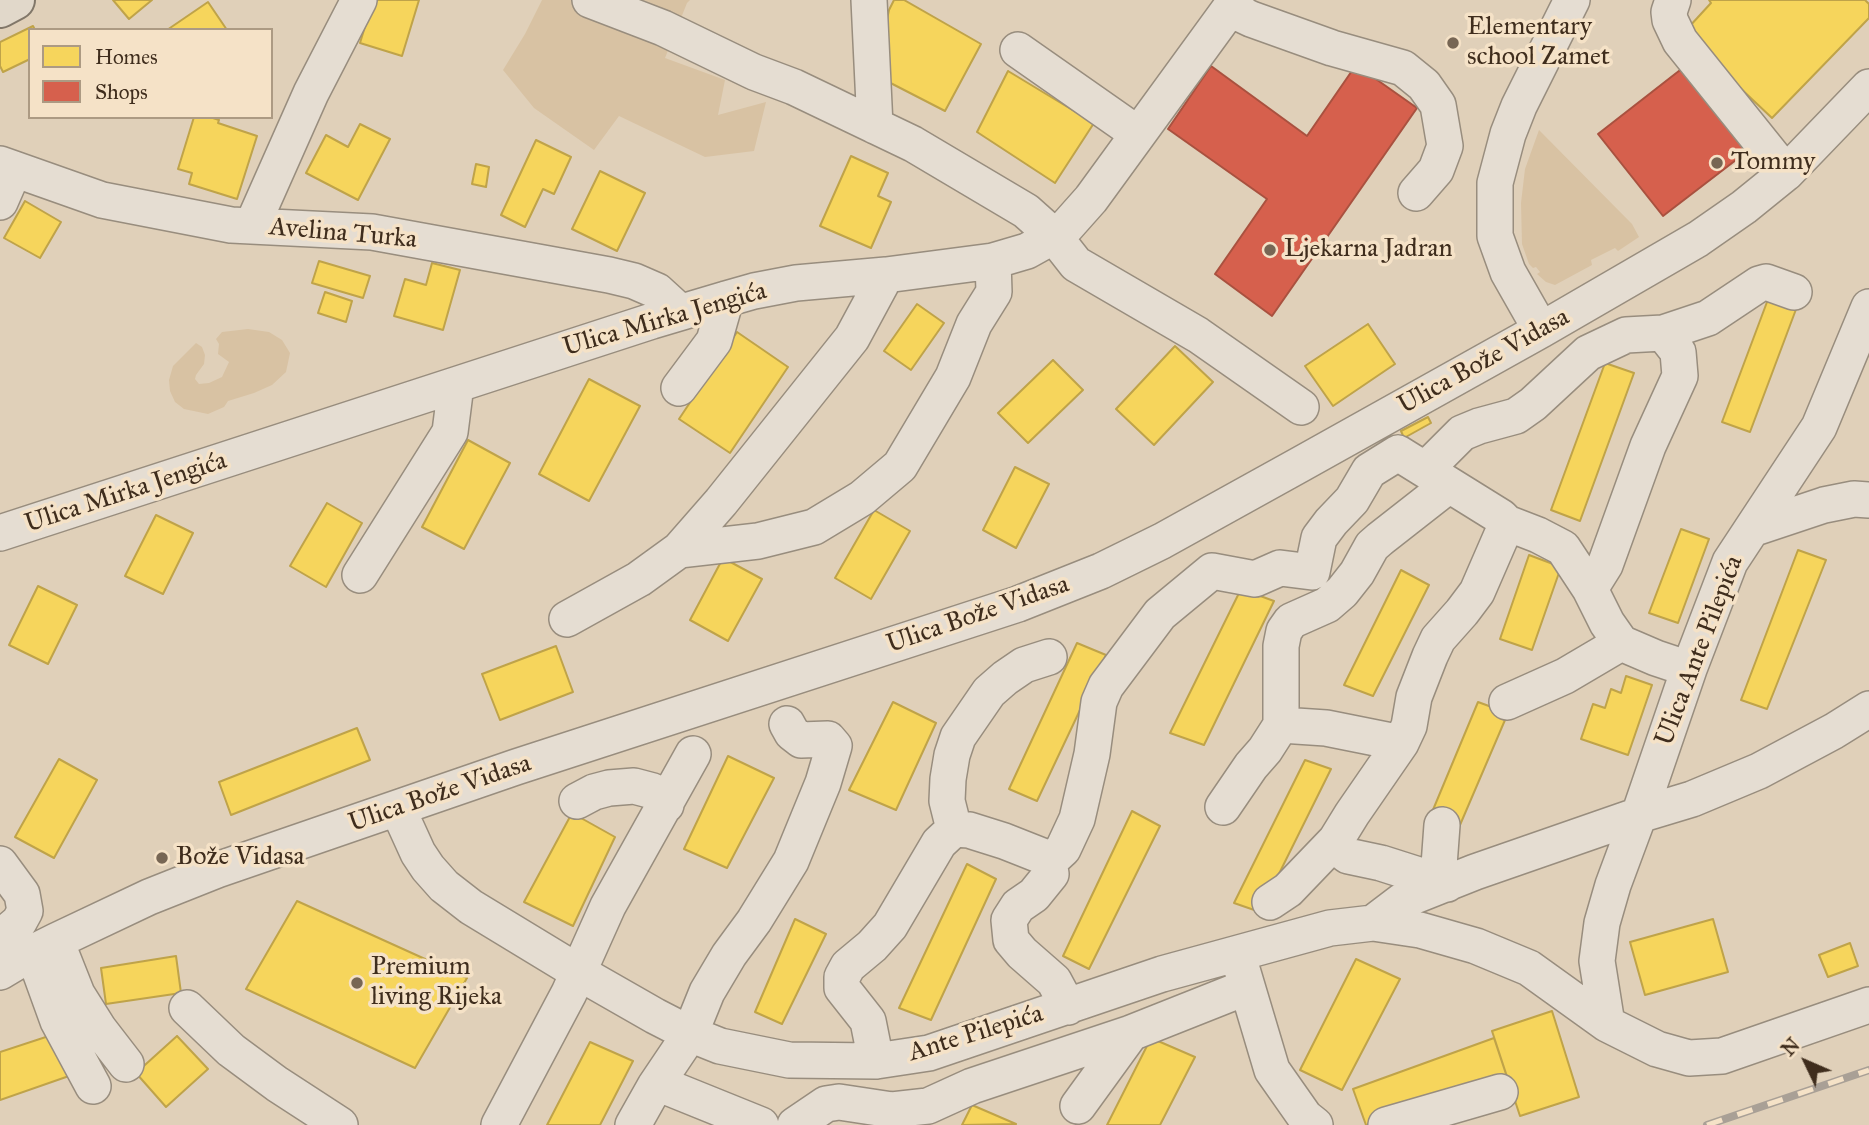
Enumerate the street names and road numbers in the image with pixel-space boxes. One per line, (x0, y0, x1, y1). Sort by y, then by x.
street label: Avelina Turka (268, 212, 418, 256)
street label: Ulica Mirka Jengića (560, 276, 770, 364)
street label: Ulica Bože Vidasa (1393, 302, 1575, 422)
street label: Ulica Mirka Jengića (21, 446, 231, 540)
street label: Ulica Ante Pilepića (1649, 552, 1751, 750)
street label: Ulica Bože Vidasa (883, 569, 1073, 661)
street label: Ulica Bože Vidasa (345, 748, 535, 840)
street label: Ante Pilepića (905, 999, 1047, 1069)

